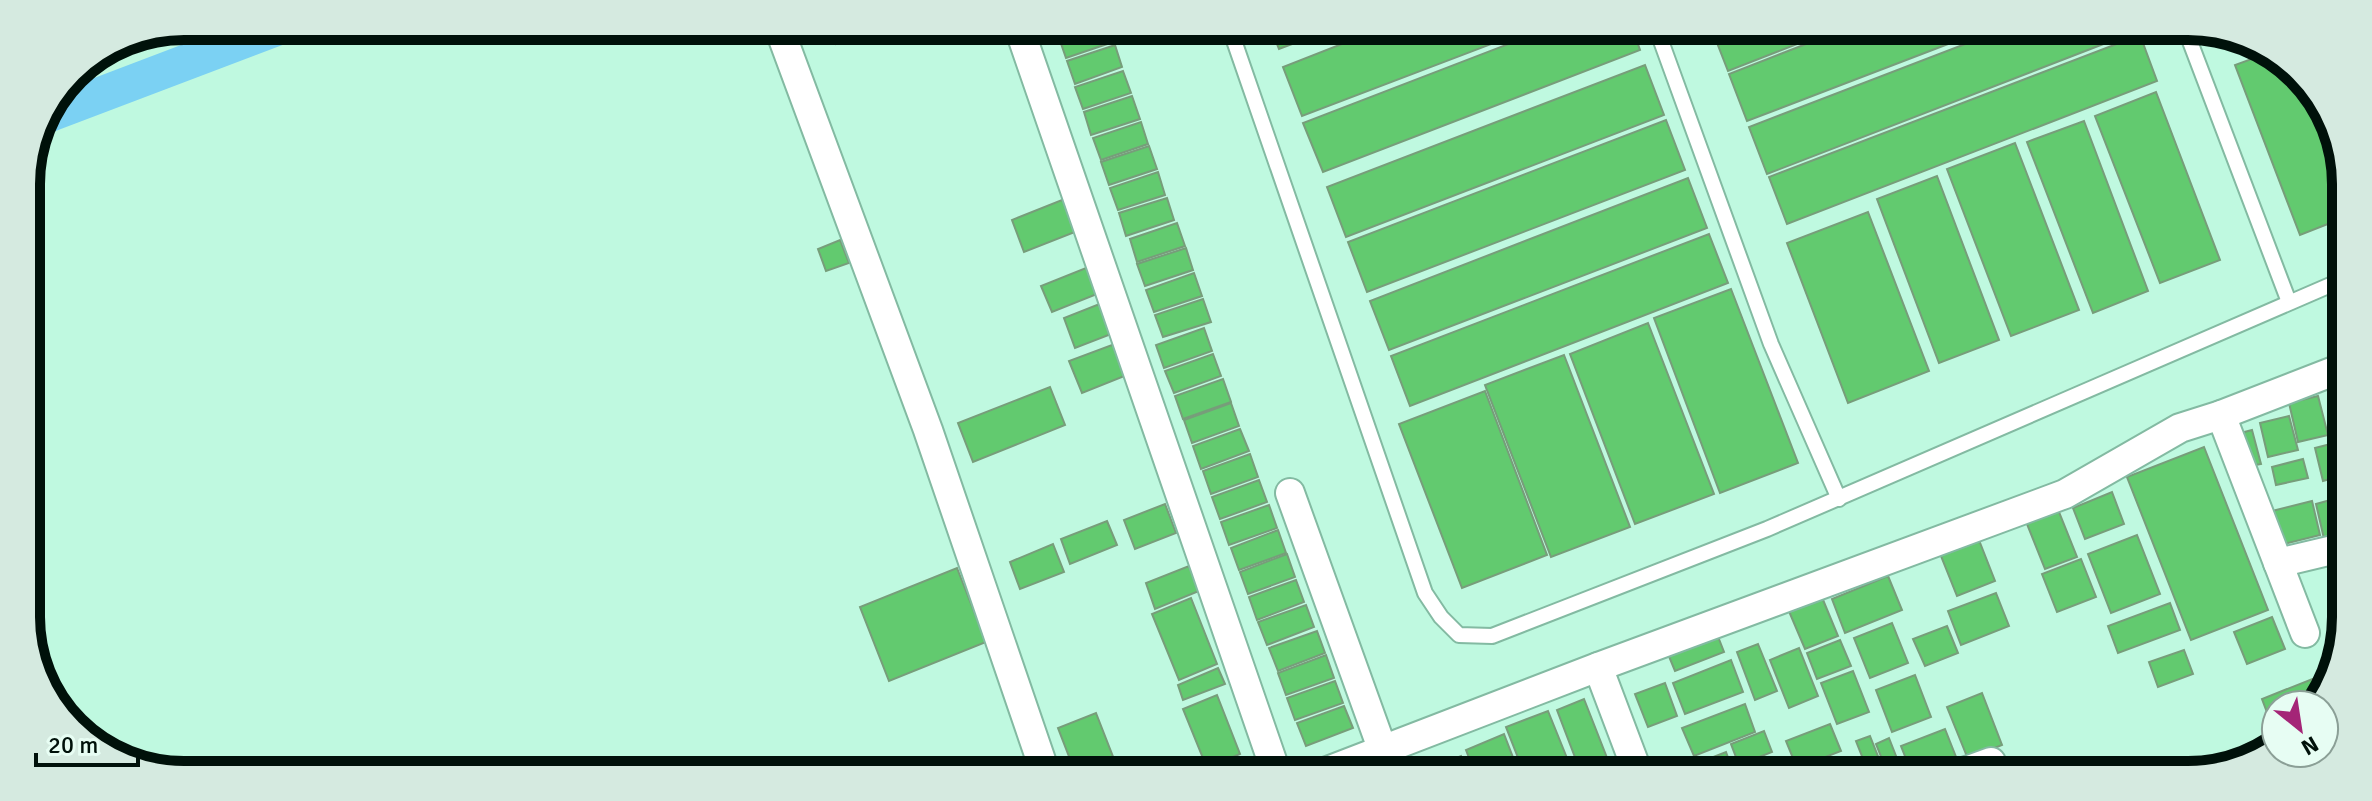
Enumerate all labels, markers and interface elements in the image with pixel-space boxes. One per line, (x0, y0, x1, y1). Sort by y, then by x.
north arrow (2260, 689, 2340, 769)
scale bar (36, 717, 138, 767)
text: 20 m (48, 730, 98, 760)
text: N (2296, 730, 2323, 761)

